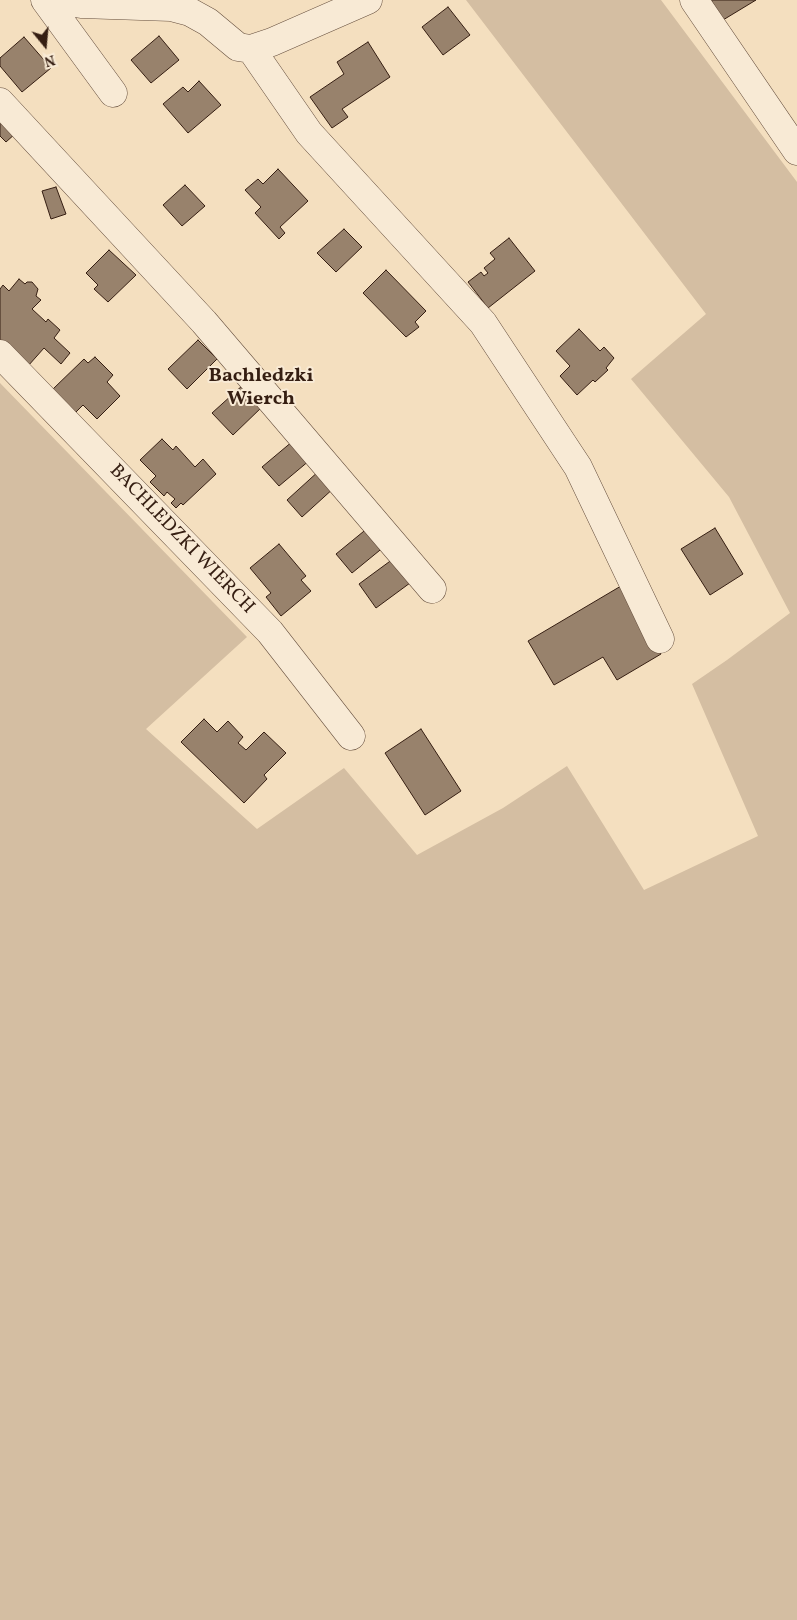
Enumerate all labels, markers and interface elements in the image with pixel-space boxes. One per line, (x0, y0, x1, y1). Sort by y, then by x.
north arrow (20, 20, 70, 70)
text: N (42, 49, 57, 70)
district label: Bachledzki Wierch (208, 365, 314, 412)
street label: BACHLEDZKI WIERCH (104, 460, 258, 620)

